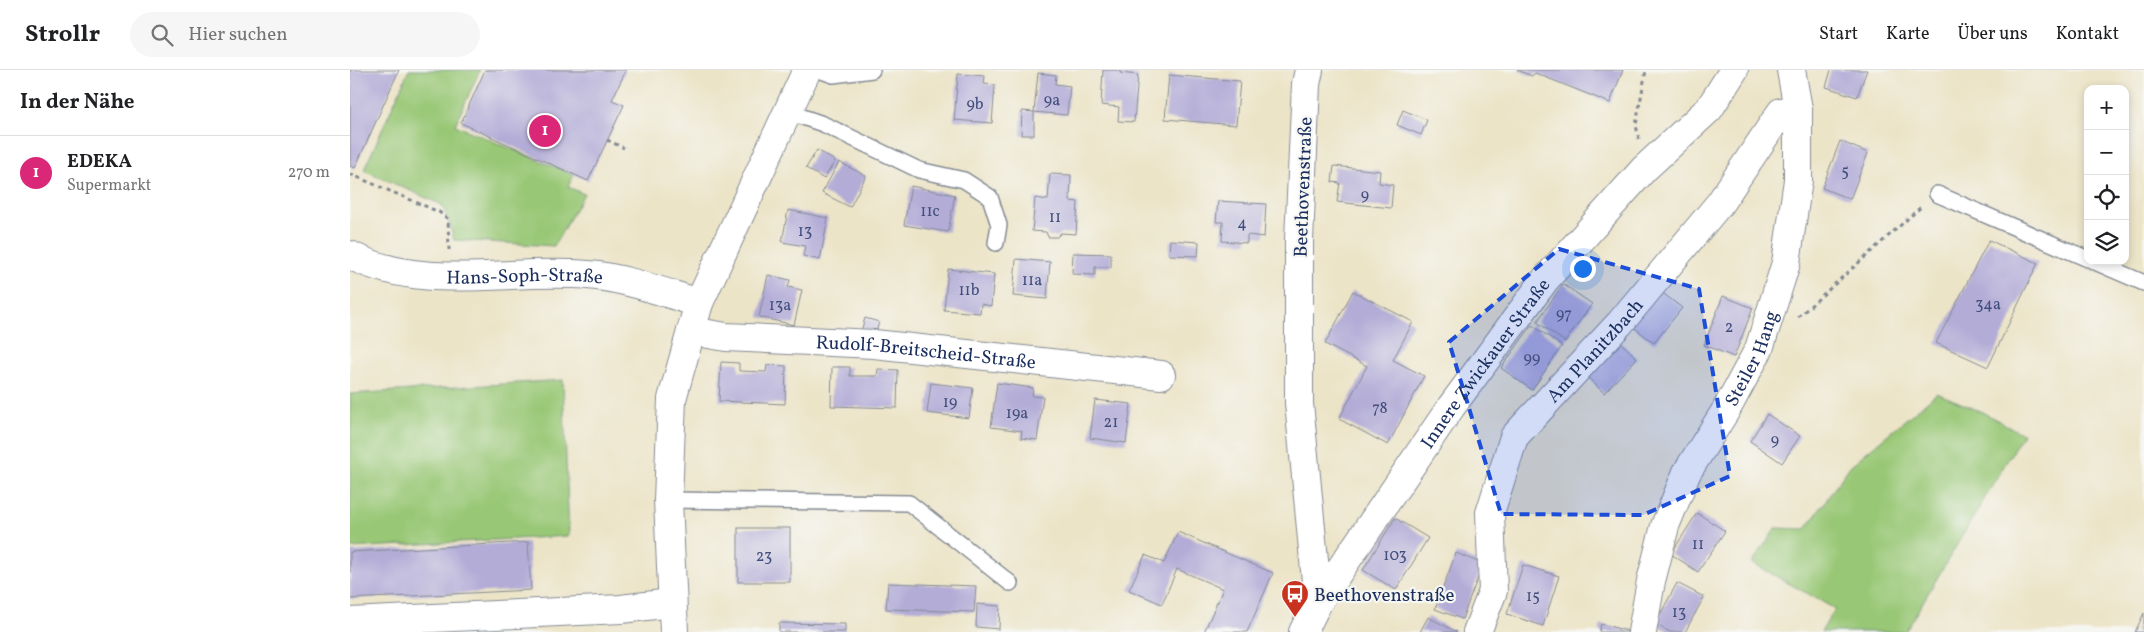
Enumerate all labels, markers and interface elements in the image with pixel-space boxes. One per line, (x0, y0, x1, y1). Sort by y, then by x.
search box (130, 12, 480, 57)
text: Strollr (25, 18, 100, 52)
icon: search (148, 21, 176, 49)
text: Hier suchen (188, 22, 288, 48)
text: Start (1819, 22, 1858, 47)
text: Karte (1886, 22, 1930, 47)
text: Über uns (1958, 22, 2028, 47)
text: Kontakt (2056, 22, 2119, 47)
map controls (2084, 85, 2129, 265)
button: + (2084, 85, 2129, 130)
text: In der Nähe (20, 88, 135, 117)
house number: 9a (1044, 90, 1060, 112)
house number: 9b (966, 94, 984, 116)
pin: 1 (529, 112, 561, 150)
street label: Beethovenstraße (1289, 116, 1319, 258)
button: − (2084, 130, 2129, 175)
text: EDEKA (67, 149, 132, 175)
house number: 5 (1841, 161, 1849, 183)
text: 1 (33, 162, 39, 184)
text: 270 m (288, 162, 330, 184)
text: Supermarkt (67, 175, 151, 197)
button: locate (2084, 175, 2129, 220)
house number: 9 (1361, 185, 1369, 207)
house number: 11c (920, 201, 940, 223)
house number: 11 (1049, 207, 1061, 229)
house number: 4 (1237, 213, 1247, 235)
button: layers (2084, 220, 2129, 265)
house number: 13 (798, 221, 812, 243)
your location (1570, 256, 1596, 282)
street label: Hans-Soph-Straße (446, 263, 604, 292)
house number: 11a (1022, 270, 1042, 292)
street label: Innere Zwickauer Straße (1415, 273, 1557, 454)
house number: 11b (958, 280, 980, 302)
street label: Am Planitzbach (1541, 294, 1650, 409)
house number: 34a (1975, 294, 2001, 316)
house number: 13a (769, 295, 791, 317)
house number: 97 (1556, 304, 1572, 326)
street label: Steiler Hang (1719, 307, 1785, 412)
house number: 2 (1725, 317, 1733, 339)
street label: Rudolf-Breitscheid-Straße (815, 330, 1037, 376)
house number: 99 (1524, 348, 1540, 370)
house number: 19 (943, 392, 957, 414)
house number: 78 (1372, 398, 1388, 420)
house number: 19a (1006, 403, 1028, 425)
house number: 21 (1104, 412, 1118, 434)
house number: 9 (1771, 430, 1779, 452)
house number: 11 (1692, 534, 1704, 556)
house number: 103 (1383, 545, 1407, 567)
house number: 23 (756, 546, 772, 568)
bus stop icon: Beethovenstraße (1280, 579, 1310, 618)
place label: Beethovenstraße (1314, 583, 1455, 609)
house number: 15 (1526, 586, 1540, 608)
house number: 13 (1672, 602, 1686, 624)

